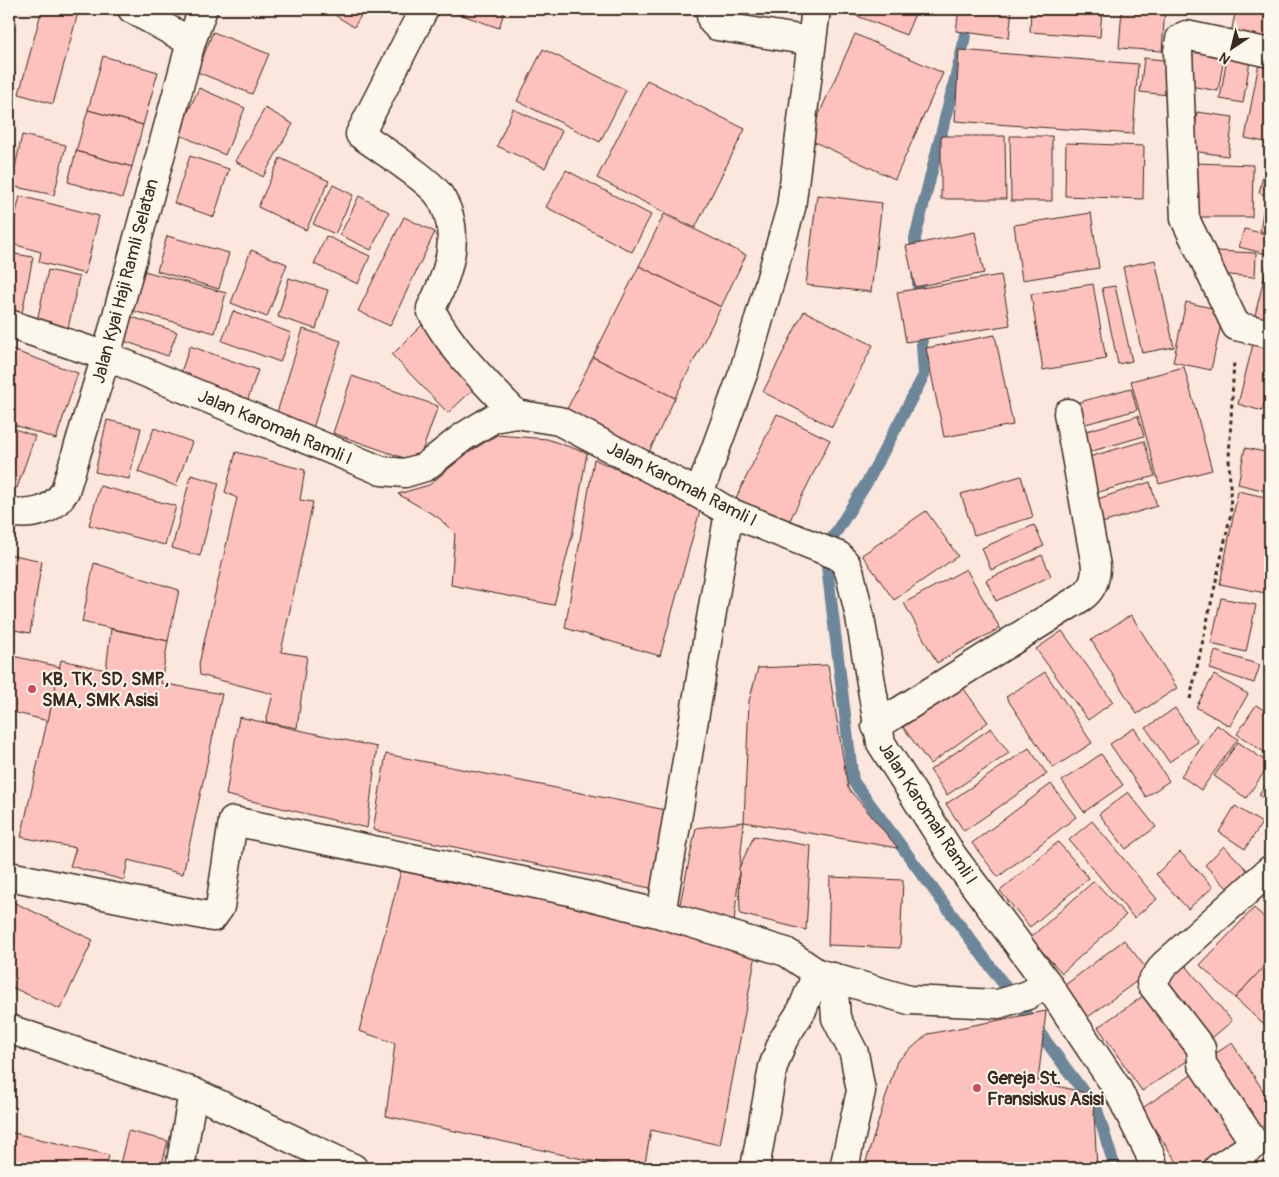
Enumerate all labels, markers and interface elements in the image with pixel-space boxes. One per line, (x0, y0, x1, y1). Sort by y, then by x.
north arrow (1206, 22, 1256, 72)
text: N (1216, 49, 1234, 68)
street label: Jalan Kyai Haji Ramli Selatan (87, 176, 164, 386)
street label: Jalan Karomah Ramli I (194, 385, 356, 470)
street label: Jalan Karomah Ramli I (603, 437, 761, 532)
place label: KB, TK, SD, SMP, SMA, SMK Asisi (42, 668, 169, 712)
marker: KB, TK, SD, SMP, SMA, SMK Asisi (26, 683, 38, 695)
street label: Jalan Karomah Ramli I (873, 738, 982, 889)
place label: Gereja St. Fransiskus Asisi (987, 1067, 1104, 1111)
marker: Gereja St. Fransiskus Asisi (971, 1082, 983, 1094)

